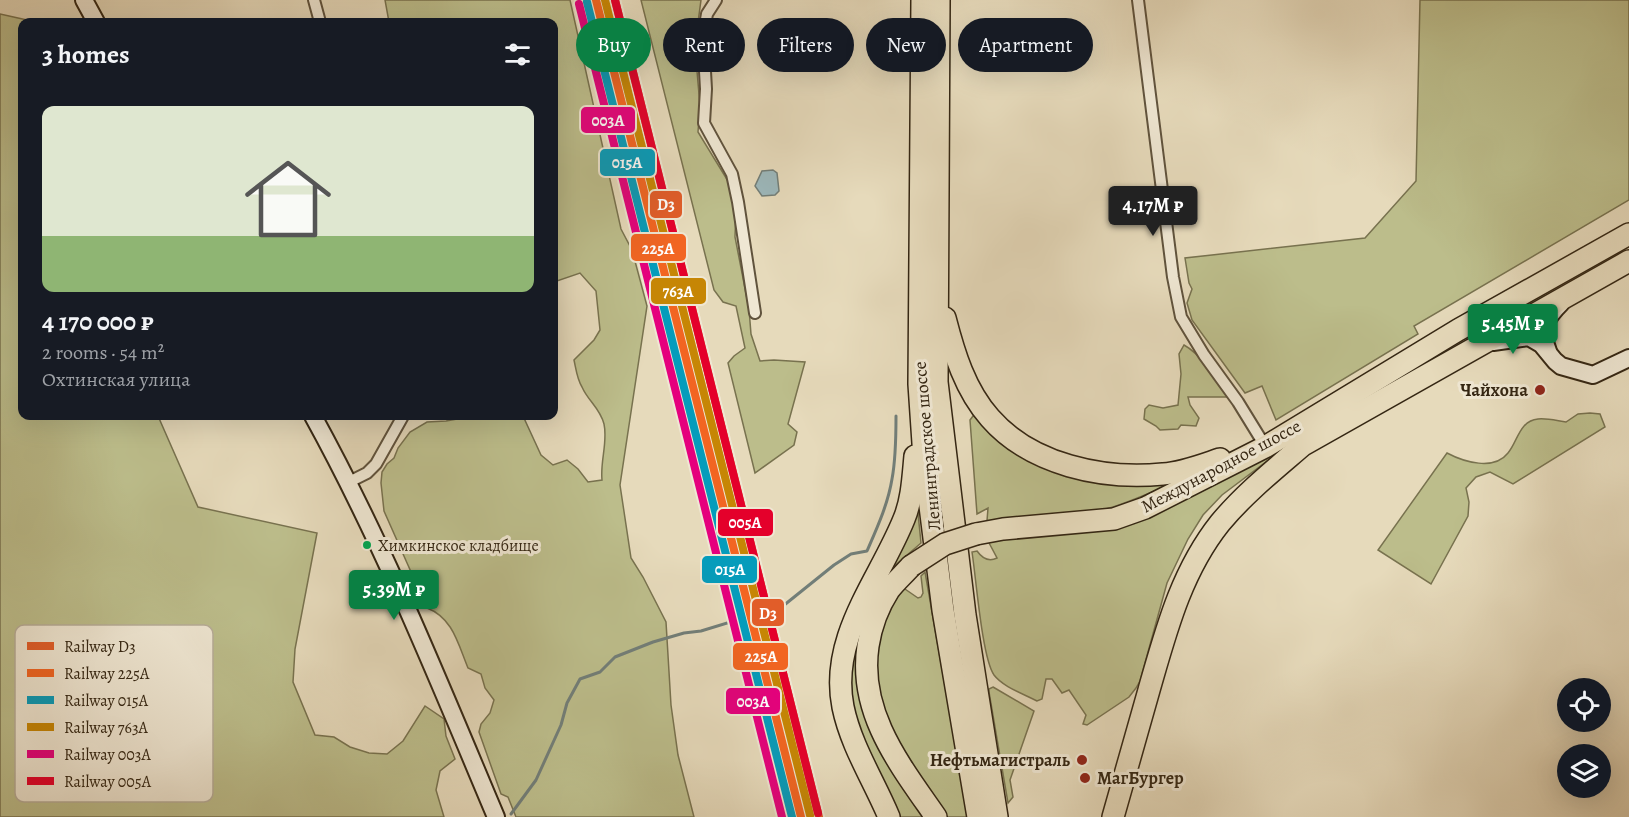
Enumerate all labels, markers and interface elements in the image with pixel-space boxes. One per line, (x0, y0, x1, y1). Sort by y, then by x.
chip: Buy (576, 18, 651, 72)
chip: Rent (663, 18, 745, 72)
chip: Filters (757, 18, 854, 72)
chip: New (866, 18, 946, 72)
chip: Apartment (958, 18, 1093, 72)
text: 3 homes (42, 37, 130, 72)
icon: filters (501, 38, 534, 71)
line badge: 003А (580, 106, 636, 134)
text: 003А (592, 110, 625, 132)
icon: home (234, 145, 342, 253)
line badge: 015А (599, 148, 656, 177)
text: 015А (612, 152, 643, 174)
pin: 4.17M ₽ (1098, 186, 1208, 237)
line badge: D3 (649, 190, 683, 219)
text: 4.17M ₽ (1122, 192, 1184, 219)
text: D3 (657, 194, 675, 216)
line badge: 225А (630, 233, 687, 262)
text: 225А (642, 238, 675, 260)
line badge: 763А (650, 277, 707, 305)
text: 763А (662, 281, 695, 303)
text: 4 170 000 ₽ (42, 304, 154, 339)
pin: 5.45M ₽ (1458, 304, 1568, 355)
text: 5.45M ₽ (1482, 310, 1544, 337)
text: 2 rooms · 54 m² (42, 339, 164, 366)
street label: Ленинградское шоссе (908, 360, 946, 532)
text: Охтинская улица (42, 366, 190, 393)
place label: Чайхона (1460, 378, 1528, 402)
marker: Чайхона (1533, 383, 1547, 397)
street label: Международное шоссе (1137, 414, 1305, 518)
line badge: 005А (717, 508, 774, 537)
text: 005А (729, 512, 762, 534)
place label: Химкинское кладбище (378, 535, 539, 557)
marker: Химкинское кладбище (361, 539, 373, 551)
line badge: 015А (701, 555, 758, 584)
text: 015А (715, 559, 746, 581)
pin: 5.39M ₽ (339, 570, 449, 621)
text: 5.39M ₽ (363, 576, 425, 603)
line badge: D3 (751, 598, 785, 627)
text: D3 (759, 603, 777, 625)
legend (15, 625, 213, 802)
text: Railway D3 (64, 636, 136, 658)
line badge: 225А (732, 642, 789, 671)
text: 225А (745, 646, 778, 668)
text: Railway 225А (64, 663, 150, 685)
map controls (1557, 678, 1611, 798)
button: locate (1557, 678, 1611, 732)
line badge: 003А (725, 687, 781, 715)
text: Railway 015А (64, 690, 149, 712)
text: 003А (737, 691, 770, 713)
text: Railway 763А (64, 717, 149, 739)
text: Railway 003А (64, 744, 152, 766)
button: layers (1557, 744, 1611, 798)
place label: Нефтьмагистраль (930, 748, 1071, 772)
marker: Нефтьмагистраль (1075, 753, 1089, 767)
place label: МагБургер (1097, 766, 1184, 790)
text: Railway 005А (64, 771, 152, 793)
marker: МагБургер (1078, 771, 1092, 785)

